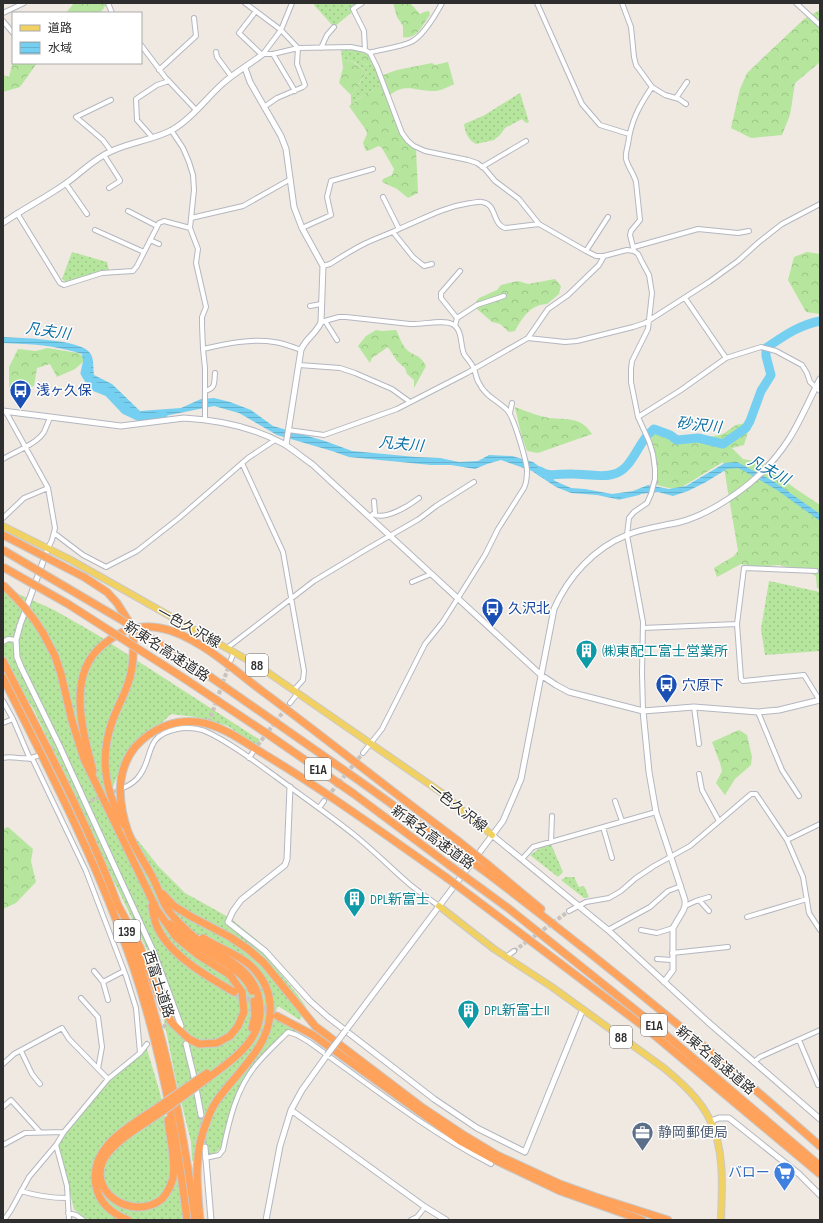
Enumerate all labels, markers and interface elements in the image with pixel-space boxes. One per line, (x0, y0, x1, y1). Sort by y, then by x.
legend (12, 12, 142, 64)
text: 道路 (48, 21, 72, 36)
text: 水域 (48, 41, 72, 56)
water label: 凡夫川 (24, 319, 74, 344)
bus stop icon: 浅ヶ久保 (7, 377, 33, 410)
place label: 浅ヶ久保 (36, 382, 92, 399)
water label: 砂沢川 (676, 414, 724, 438)
water label: 凡夫川 (378, 433, 426, 456)
water label: 凡夫川 (744, 451, 795, 491)
bus stop icon: 久沢北 (480, 595, 506, 628)
place label: 久沢北 (508, 600, 550, 617)
street label: 一色久沢線 (154, 603, 223, 652)
street label: 新東名高速道路 (121, 618, 212, 685)
building icon: ㈱東配工富士営業所 (573, 638, 599, 671)
place label: ㈱東配工富士営業所 (602, 643, 728, 660)
road number: 88 (246, 654, 268, 676)
bus stop icon: 穴原下 (654, 672, 680, 705)
place label: 穴原下 (682, 677, 724, 694)
road number: E1A (305, 758, 331, 780)
street label: 一色久沢線 (425, 779, 491, 836)
street label: 新東名高速道路 (388, 802, 477, 873)
building icon: DPL新富士 (342, 886, 368, 919)
place label: DPL新富士 (370, 891, 430, 908)
road number: 139 (114, 920, 140, 942)
street label: 西富士道路 (140, 948, 177, 1020)
building icon: DPL新富士II (456, 997, 482, 1030)
place label: DPL新富士II (484, 1002, 550, 1019)
road number: E1A (641, 1014, 667, 1036)
street label: 新東名高速道路 (673, 1022, 759, 1098)
road number: 88 (610, 1026, 632, 1048)
office icon: 静岡郵便局 (630, 1119, 656, 1152)
place label: 静岡郵便局 (658, 1124, 728, 1141)
supermarket icon: バロー (772, 1159, 798, 1192)
place label: バロー (728, 1164, 770, 1181)

